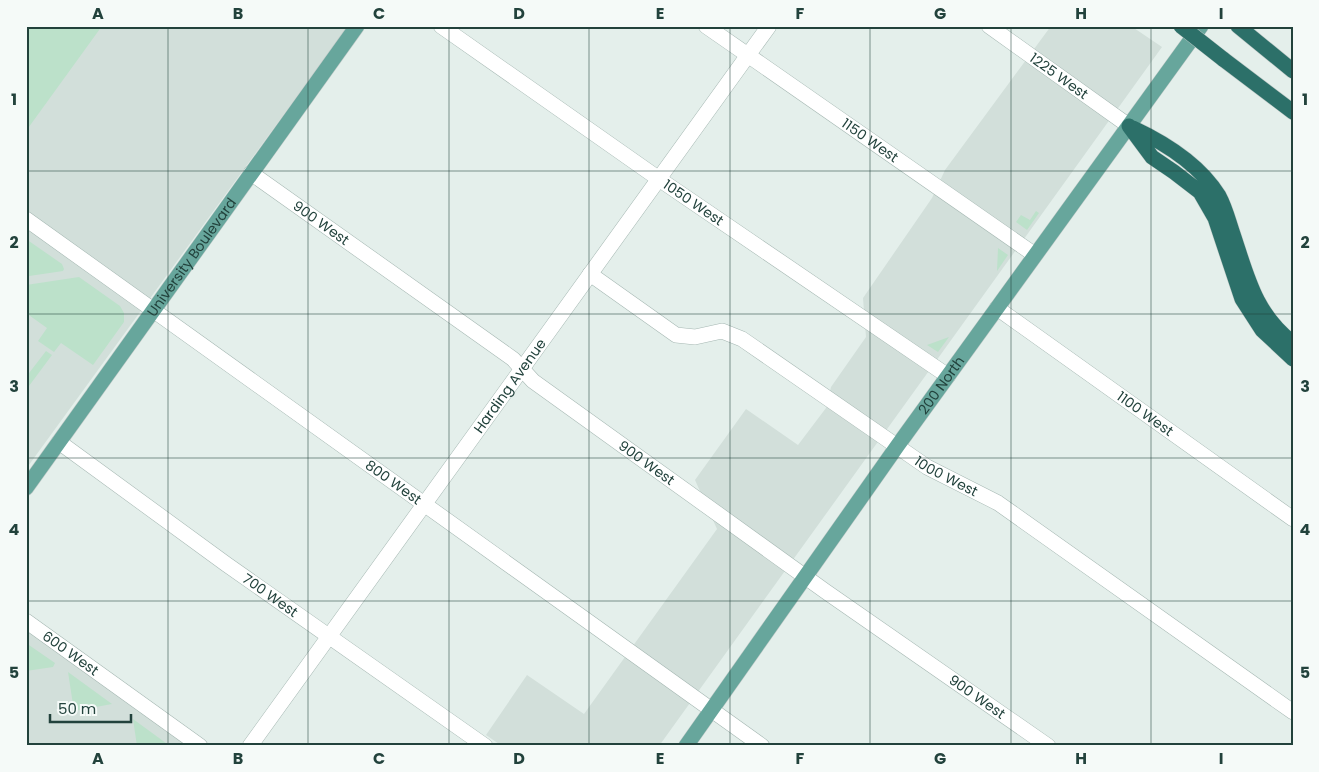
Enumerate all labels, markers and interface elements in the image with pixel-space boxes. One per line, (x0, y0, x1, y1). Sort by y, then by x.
text: A (92, 2, 104, 25)
text: B (233, 2, 243, 25)
text: C (373, 2, 385, 25)
text: D (513, 2, 525, 25)
text: E (656, 2, 664, 25)
text: F (796, 2, 805, 25)
text: G (934, 2, 946, 25)
text: H (1075, 2, 1087, 25)
text: I (1219, 2, 1223, 25)
street label: 1225 West (1026, 48, 1092, 104)
text: 1 (11, 88, 17, 111)
text: 1 (1302, 88, 1308, 111)
street label: 1150 West (838, 113, 903, 167)
street label: 1050 West (659, 175, 728, 230)
street label: University Boulevard (142, 194, 241, 321)
street label: 900 West (289, 196, 353, 250)
text: 2 (9, 231, 19, 254)
text: 2 (1300, 231, 1310, 254)
street label: Harding Avenue (469, 334, 551, 437)
street label: 200 North (913, 352, 969, 418)
text: 3 (9, 375, 19, 398)
text: 3 (1300, 375, 1310, 398)
street label: 1100 West (1113, 387, 1178, 441)
street label: 900 West (614, 436, 679, 490)
street label: 1000 West (910, 451, 981, 501)
street label: 800 West (361, 455, 426, 509)
text: 4 (9, 518, 20, 541)
text: 4 (1300, 518, 1311, 541)
street label: 700 West (238, 569, 302, 622)
street label: 600 West (38, 626, 103, 680)
text: 5 (9, 661, 19, 684)
text: 5 (1300, 661, 1310, 684)
street label: 900 West (945, 670, 1010, 723)
scale bar (50, 692, 131, 724)
text: 50 m (58, 698, 96, 719)
text: A (92, 747, 104, 770)
text: B (233, 747, 243, 770)
text: C (373, 747, 385, 770)
text: D (513, 747, 525, 770)
text: E (656, 747, 664, 770)
text: F (796, 747, 805, 770)
text: G (934, 747, 946, 770)
text: H (1075, 747, 1087, 770)
text: I (1219, 747, 1223, 770)

